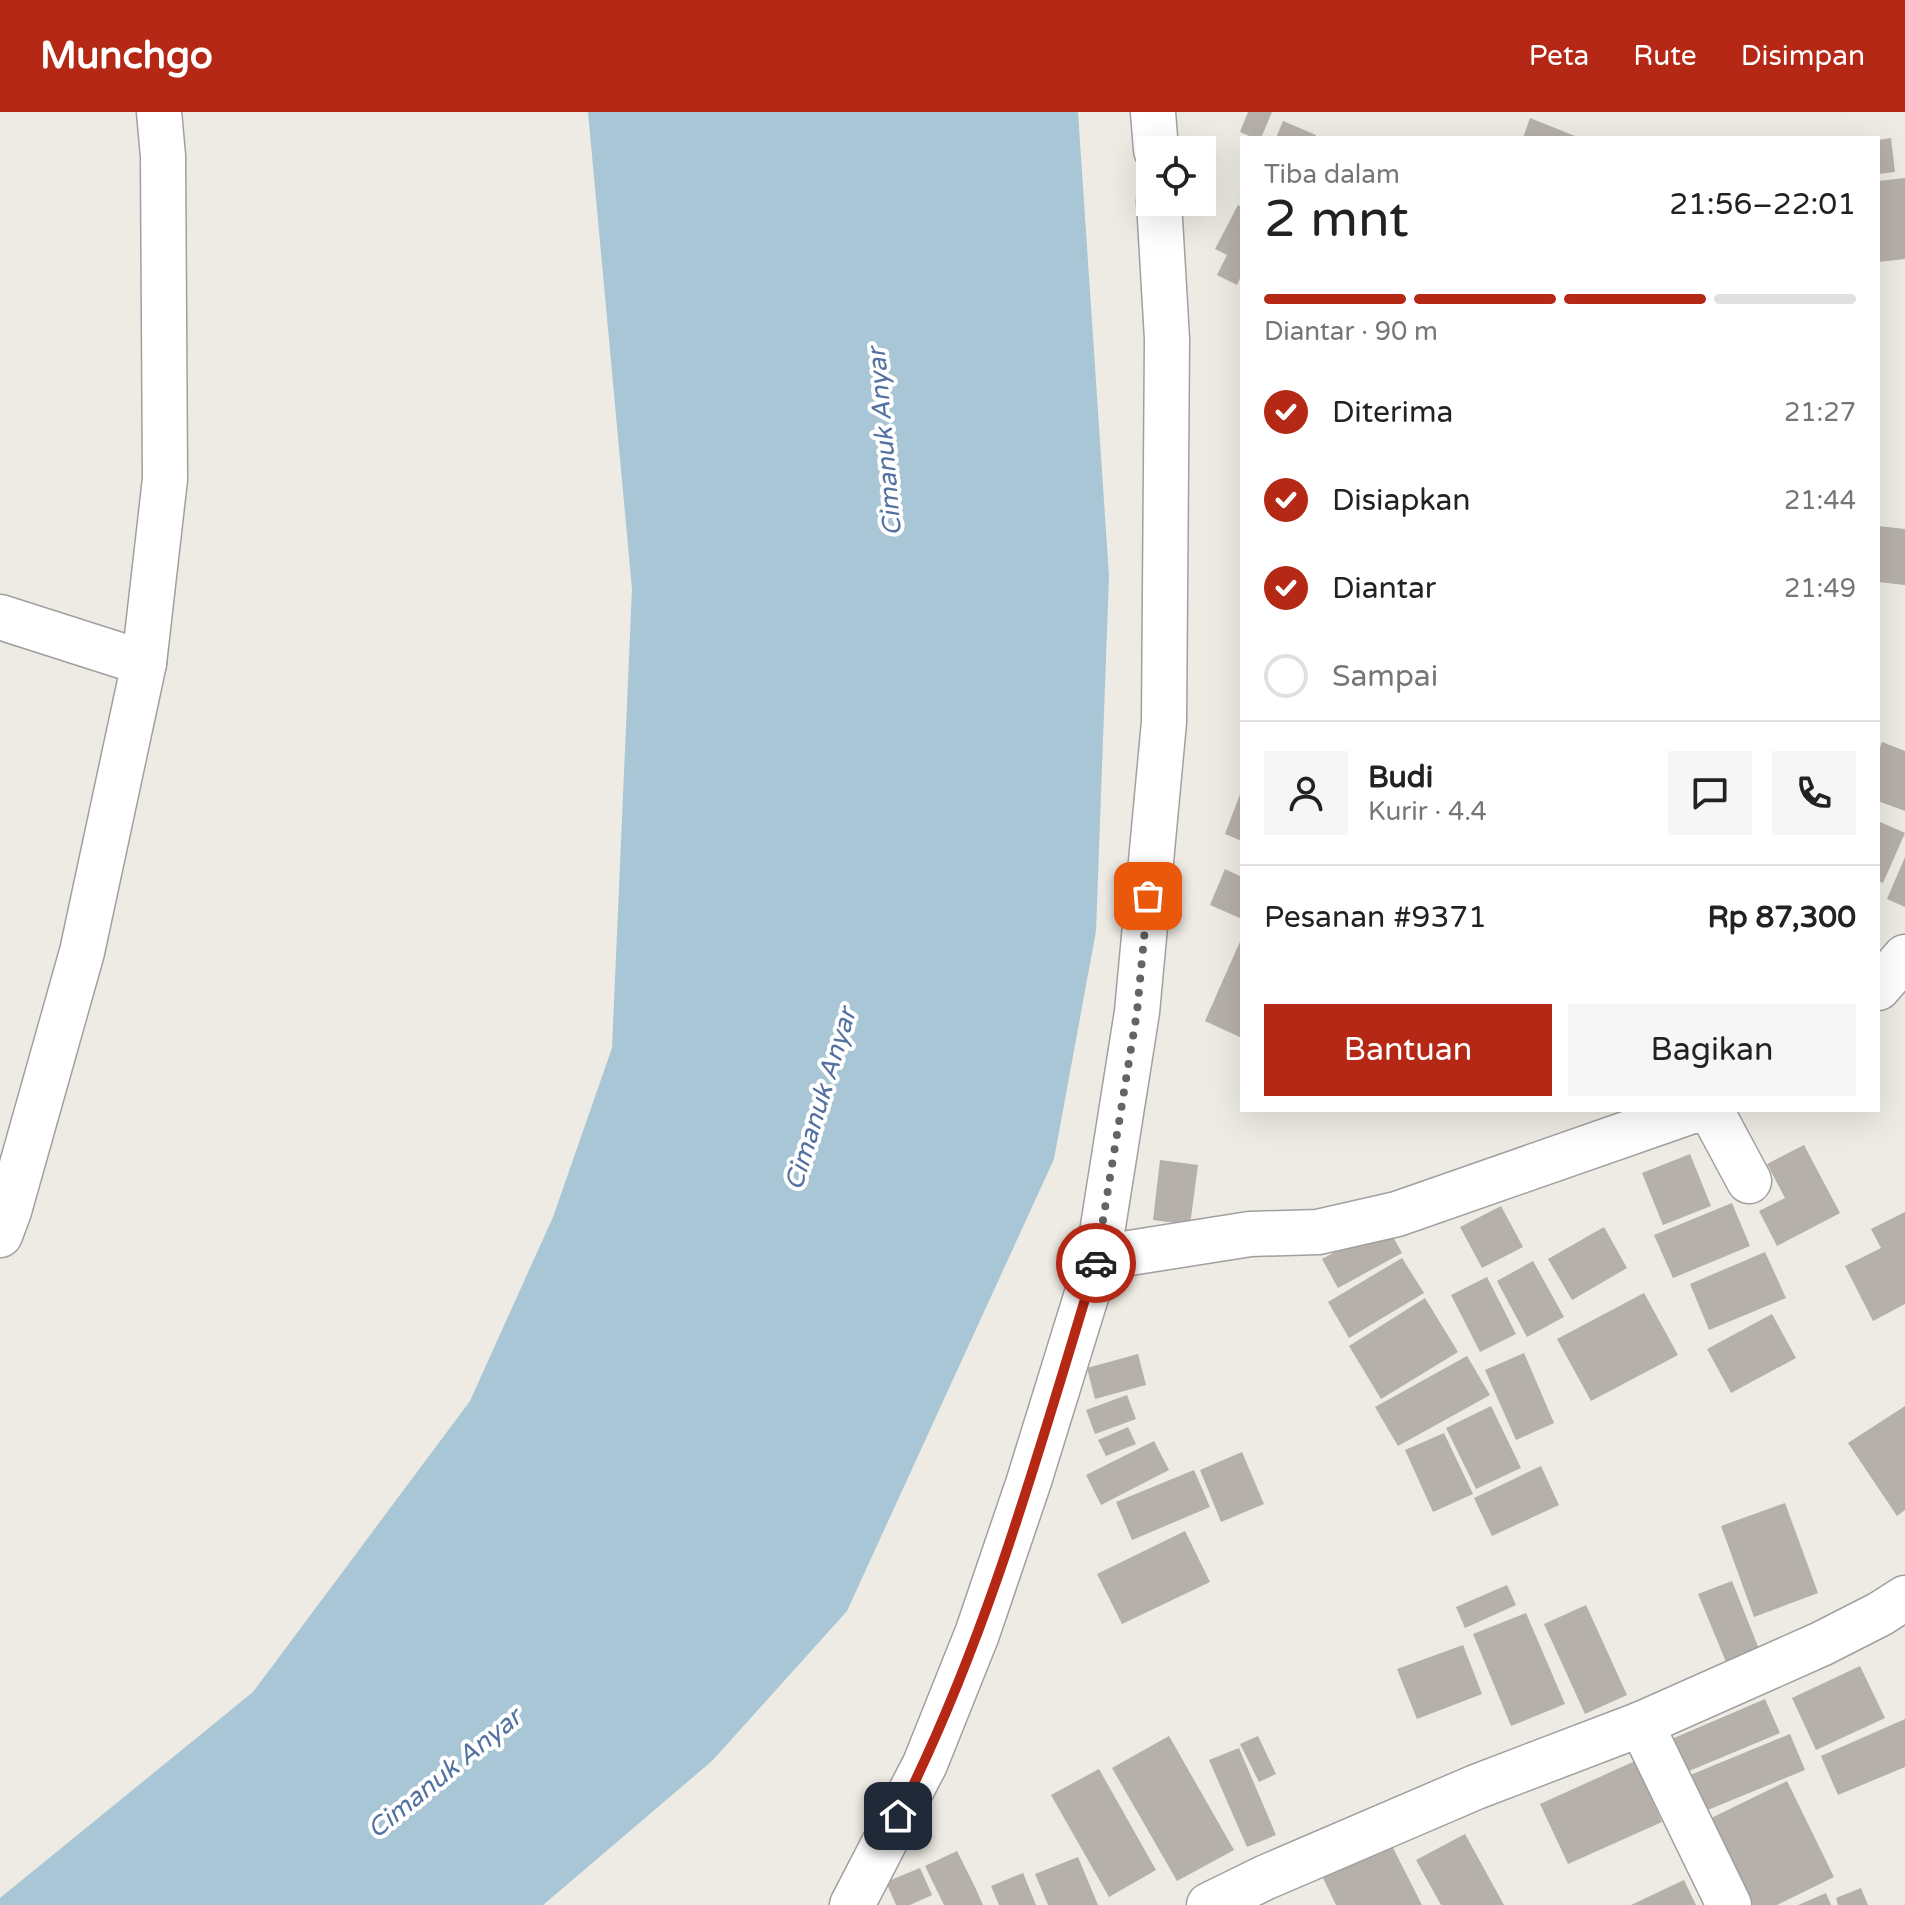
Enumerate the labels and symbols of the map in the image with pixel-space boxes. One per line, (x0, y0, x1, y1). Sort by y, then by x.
water label: Cimanuk Anyar (861, 344, 908, 537)
pin (1114, 862, 1182, 930)
water label: Cimanuk Anyar (778, 1001, 864, 1194)
courier (1056, 1223, 1136, 1303)
water label: Cimanuk Anyar (361, 1700, 530, 1845)
pin (864, 1782, 932, 1850)

